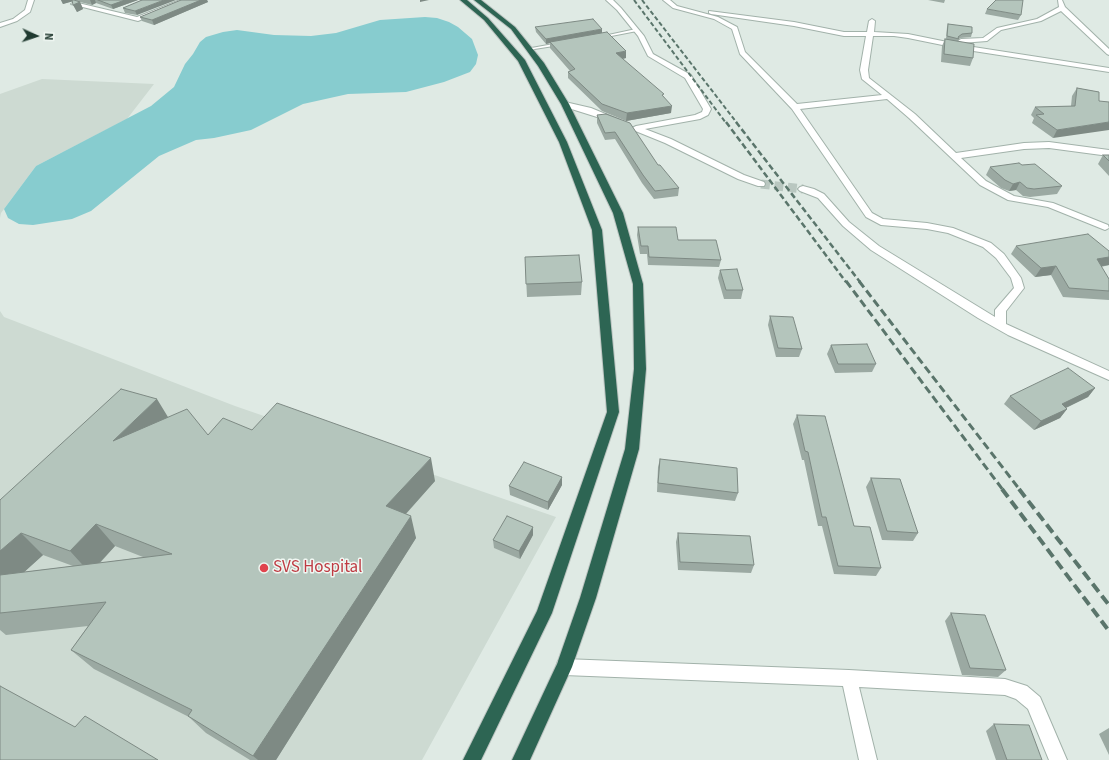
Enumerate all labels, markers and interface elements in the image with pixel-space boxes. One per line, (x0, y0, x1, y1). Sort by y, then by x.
north arrow (16, 16, 56, 56)
text: N (41, 33, 56, 41)
place label: SVS Hospital (273, 558, 362, 578)
marker: SVS Hospital (258, 562, 270, 574)

